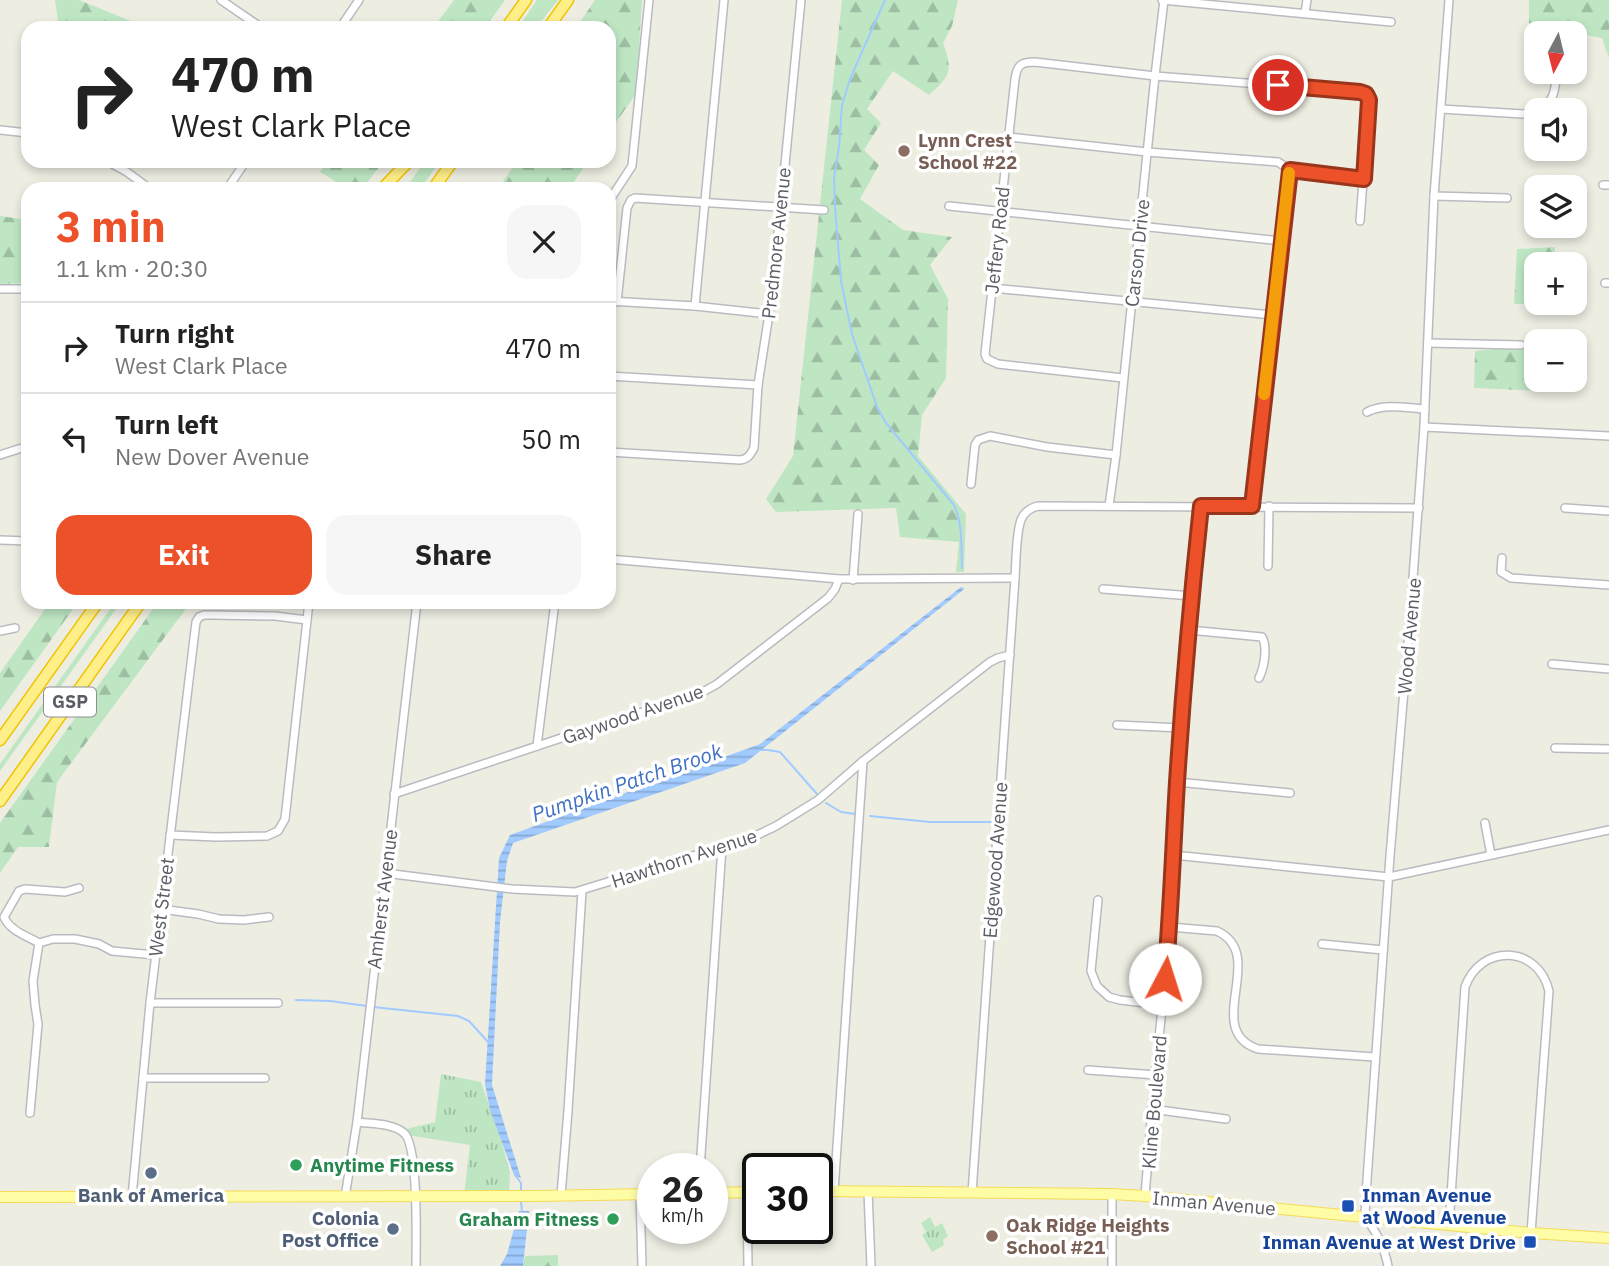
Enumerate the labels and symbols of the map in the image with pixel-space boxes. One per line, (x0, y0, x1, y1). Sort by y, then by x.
north arrow (1524, 21, 1587, 84)
pin (1248, 55, 1308, 115)
place label: Lynn Crest School #22 (918, 128, 1017, 174)
marker: Lynn Crest School #22 (896, 143, 912, 159)
street label: Predmore Avenue (756, 166, 796, 320)
street label: Jeffery Road (979, 185, 1015, 295)
street label: Carson Drive (1119, 198, 1155, 308)
street label: Wood Avenue (1392, 577, 1426, 695)
street label: Gaywood Avenue (559, 679, 707, 749)
road number: GSP (44, 688, 96, 716)
water label: Pumpkin Patch Brook (528, 736, 727, 828)
street label: Edgewood Avenue (978, 781, 1012, 939)
street label: Hawthorn Avenue (608, 823, 760, 893)
street label: Amherst Avenue (362, 828, 402, 970)
street label: West Street (143, 856, 179, 958)
position arrow (1128, 942, 1202, 1016)
street label: Kline Boulevard (1136, 1034, 1172, 1170)
place label: Anytime Fitness (310, 1153, 454, 1177)
speed limit sign: 30 (742, 1153, 833, 1244)
marker: Anytime Fitness (288, 1157, 304, 1173)
marker: Bank of America (143, 1165, 159, 1181)
place label: Bank of America (78, 1183, 224, 1207)
place label: Inman Avenue at Wood Avenue (1362, 1183, 1506, 1229)
street label: Inman Avenue (1151, 1186, 1277, 1220)
marker: Inman Avenue at Wood Avenue (1340, 1198, 1356, 1214)
place label: Colonia Post Office (282, 1206, 379, 1252)
place label: Graham Fitness (459, 1207, 599, 1231)
marker: Graham Fitness (605, 1211, 621, 1227)
place label: Oak Ridge Heights School #21 (1006, 1213, 1170, 1259)
marker: Colonia Post Office (385, 1221, 401, 1237)
marker: Oak Ridge Heights School #21 (984, 1228, 1000, 1244)
place label: Inman Avenue at West Drive (1262, 1230, 1516, 1254)
marker: Inman Avenue at West Drive (1522, 1234, 1538, 1250)

